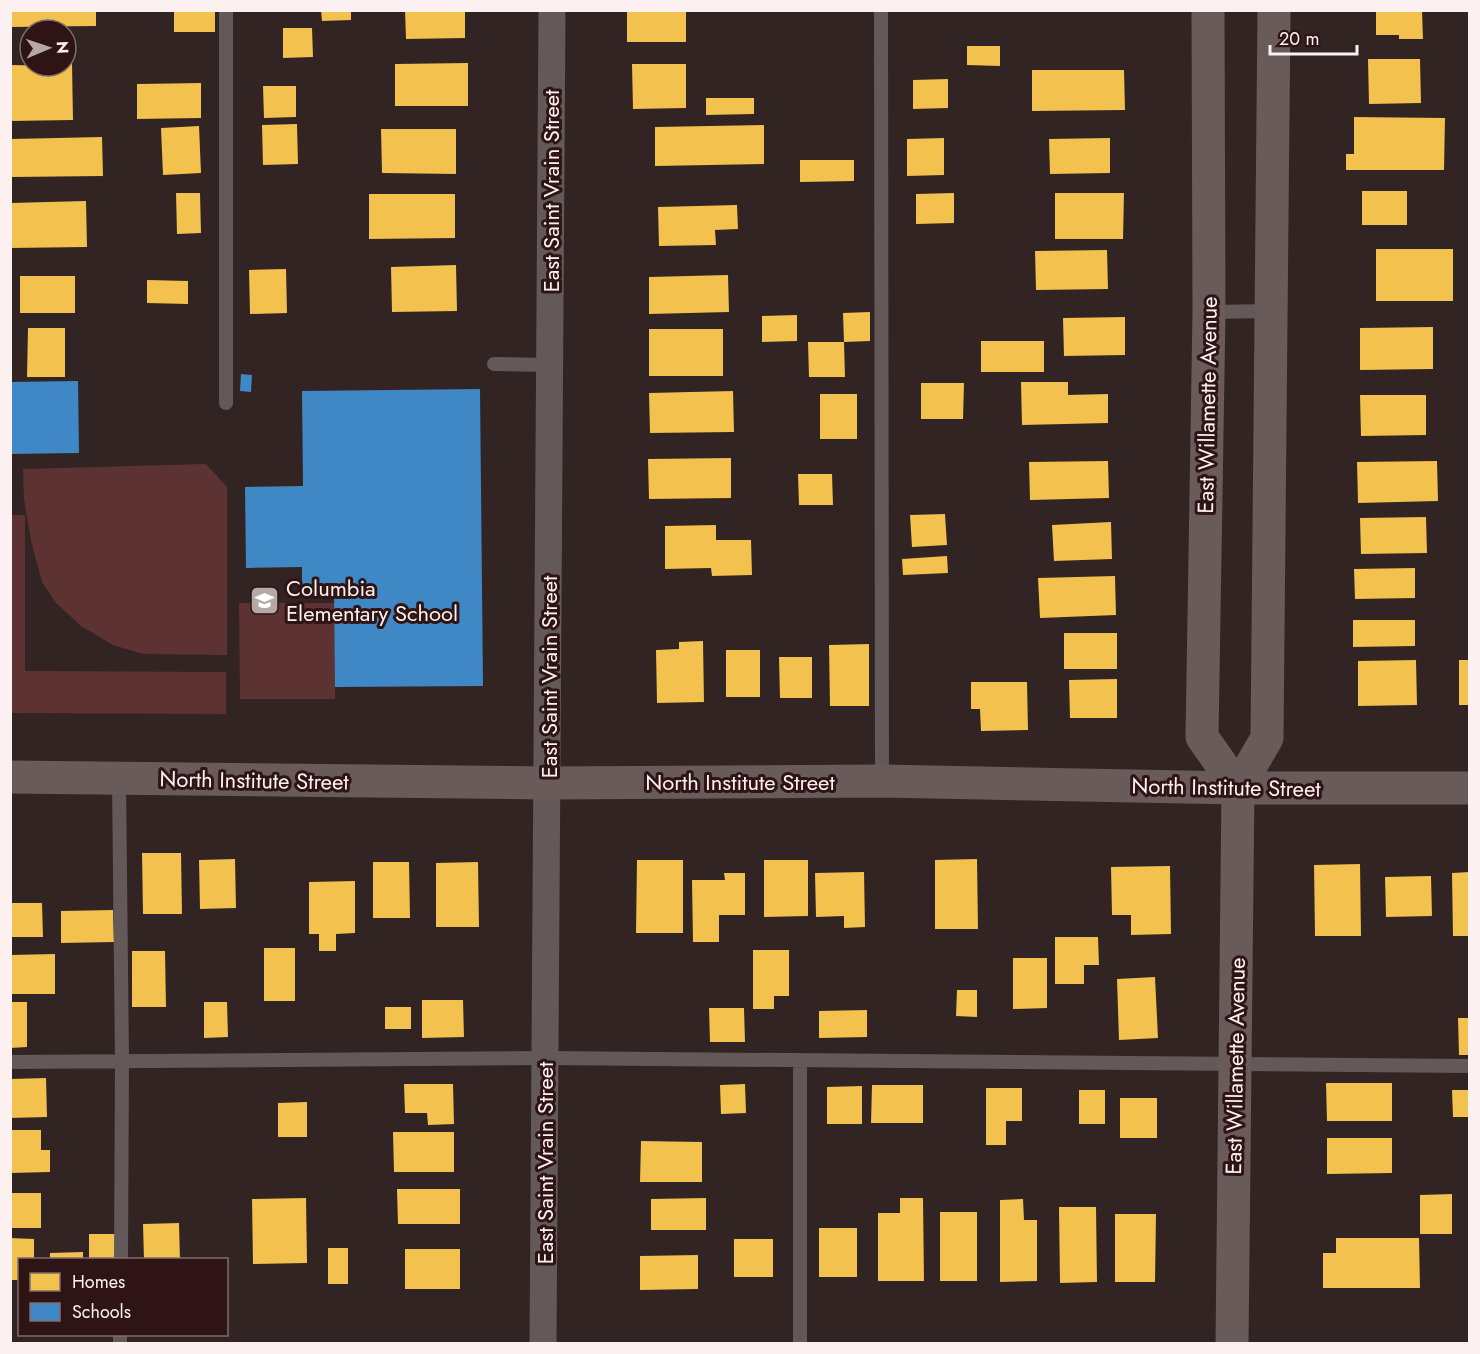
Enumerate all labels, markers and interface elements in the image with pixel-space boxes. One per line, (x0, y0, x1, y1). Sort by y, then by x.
north arrow (18, 18, 78, 78)
scale bar (1270, 18, 1357, 56)
text: 20 m (1279, 26, 1319, 52)
text: N (51, 41, 74, 54)
street label: East Saint Vrain Street (535, 89, 567, 292)
street label: East Willamette Avenue (1189, 296, 1225, 514)
place label: Columbia Elementary School (286, 572, 458, 629)
street label: East Saint Vrain Street (533, 575, 565, 778)
school or university icon: Columbia Elementary School (249, 585, 281, 617)
street label: North Institute Street (159, 762, 350, 798)
street label: North Institute Street (645, 766, 835, 798)
street label: North Institute Street (1131, 769, 1322, 805)
street label: East Willamette Avenue (1217, 957, 1253, 1175)
street label: East Saint Vrain Street (529, 1061, 561, 1264)
legend (18, 1258, 228, 1336)
text: Homes (72, 1269, 125, 1295)
text: Schools (72, 1299, 131, 1325)

